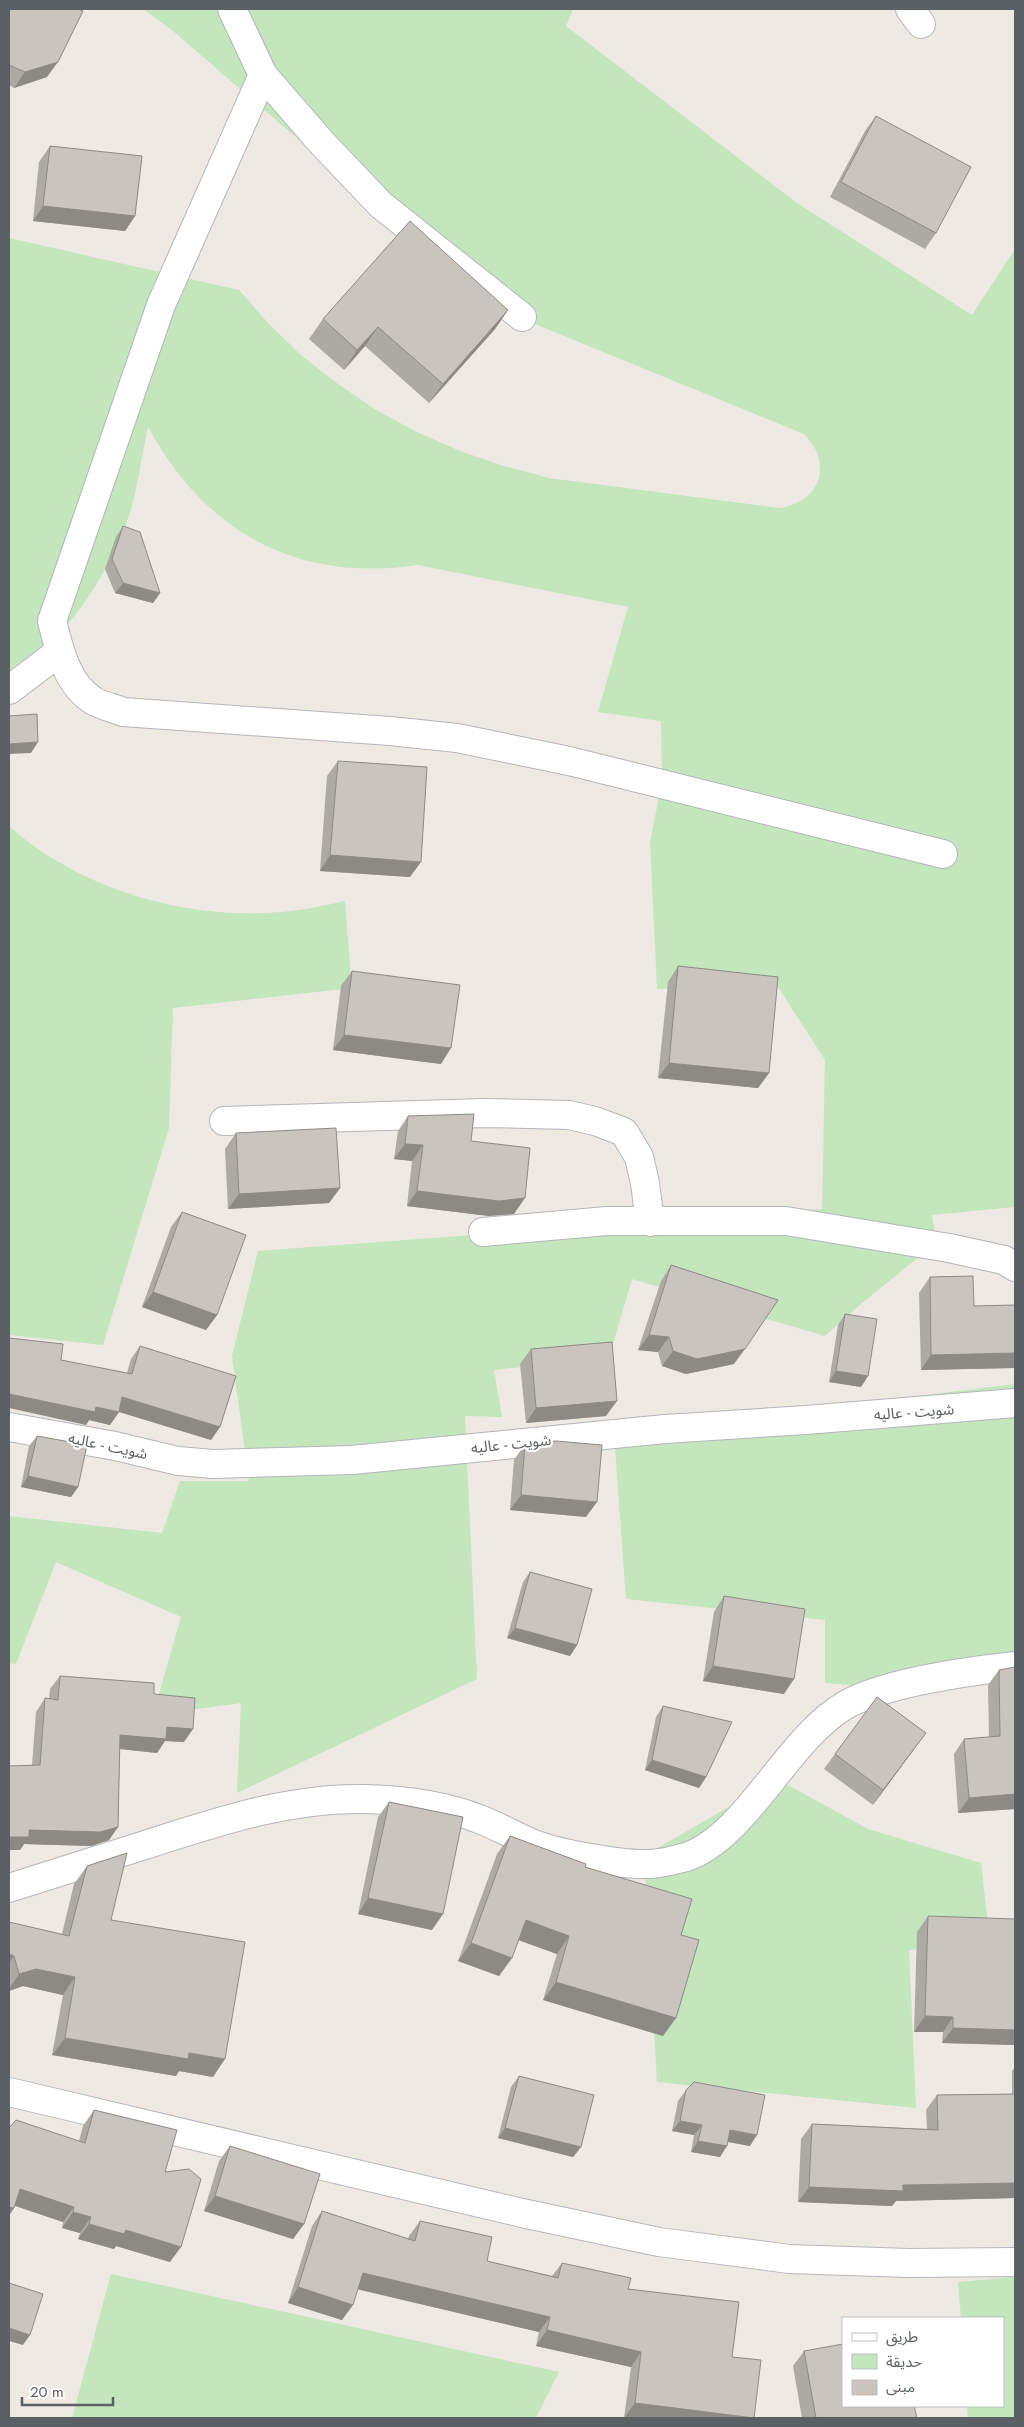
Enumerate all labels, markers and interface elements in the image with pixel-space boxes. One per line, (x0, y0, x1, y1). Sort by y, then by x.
street label: شويت - عاليه (873, 1398, 955, 1426)
street label: شويت - عاليه (66, 1427, 150, 1465)
street label: شويت - عاليه (470, 1429, 552, 1459)
legend (842, 2317, 1004, 2407)
text: طريق (886, 2326, 918, 2348)
text: حديقة (886, 2351, 922, 2373)
scale bar (22, 2374, 114, 2406)
text: مبنى (886, 2376, 915, 2398)
text: 20 m (30, 2381, 64, 2403)

